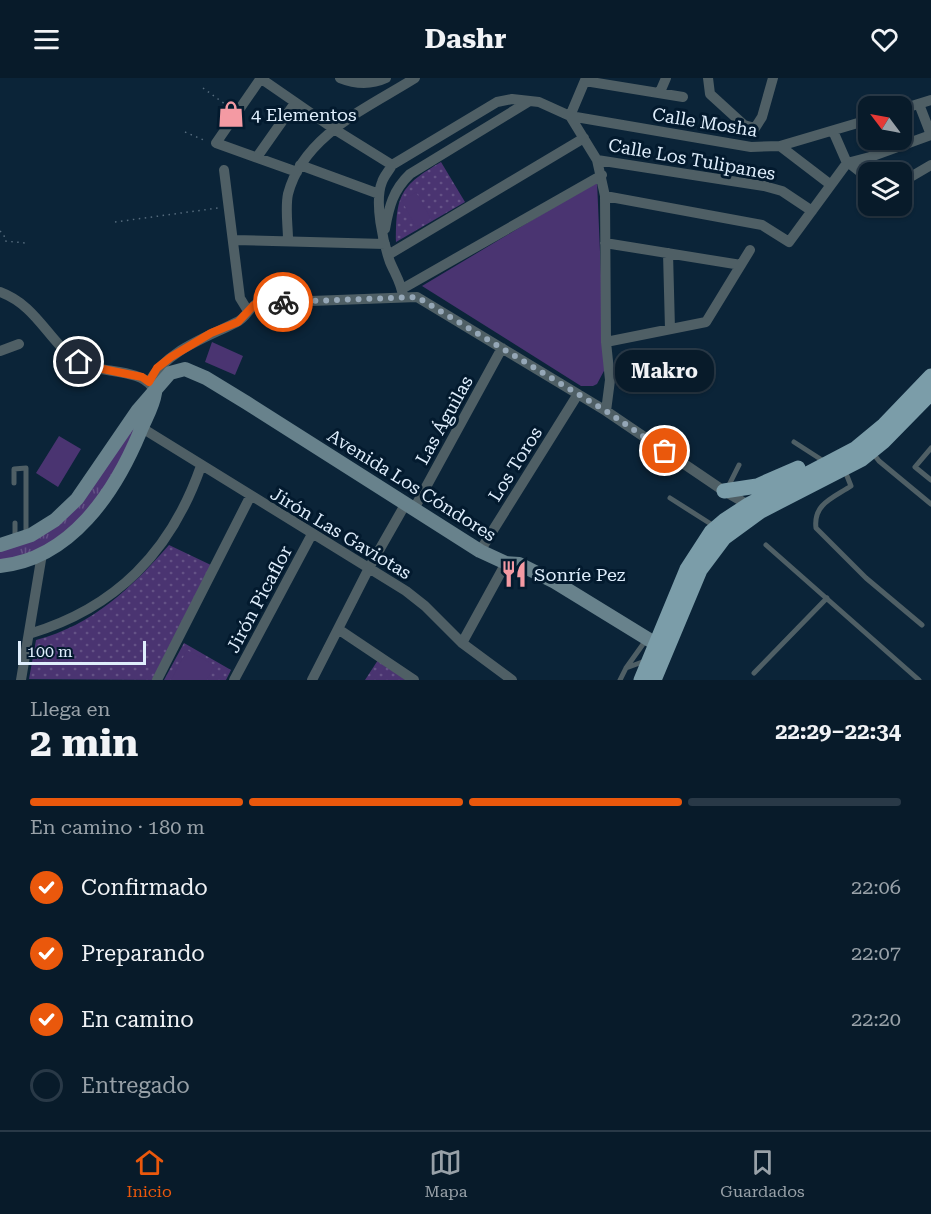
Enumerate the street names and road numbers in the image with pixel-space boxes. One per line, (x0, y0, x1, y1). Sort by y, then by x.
street label: Calle Mosha (651, 103, 759, 141)
street label: Calle Los Tulipanes (607, 134, 777, 184)
street label: Las Águilas (411, 372, 477, 468)
street label: Los Toros (484, 423, 546, 505)
street label: Avenida Los Cóndores (324, 425, 500, 545)
street label: Jirón Las Gaviotas (267, 483, 415, 583)
street label: Jirón Picaflor (222, 542, 296, 656)

